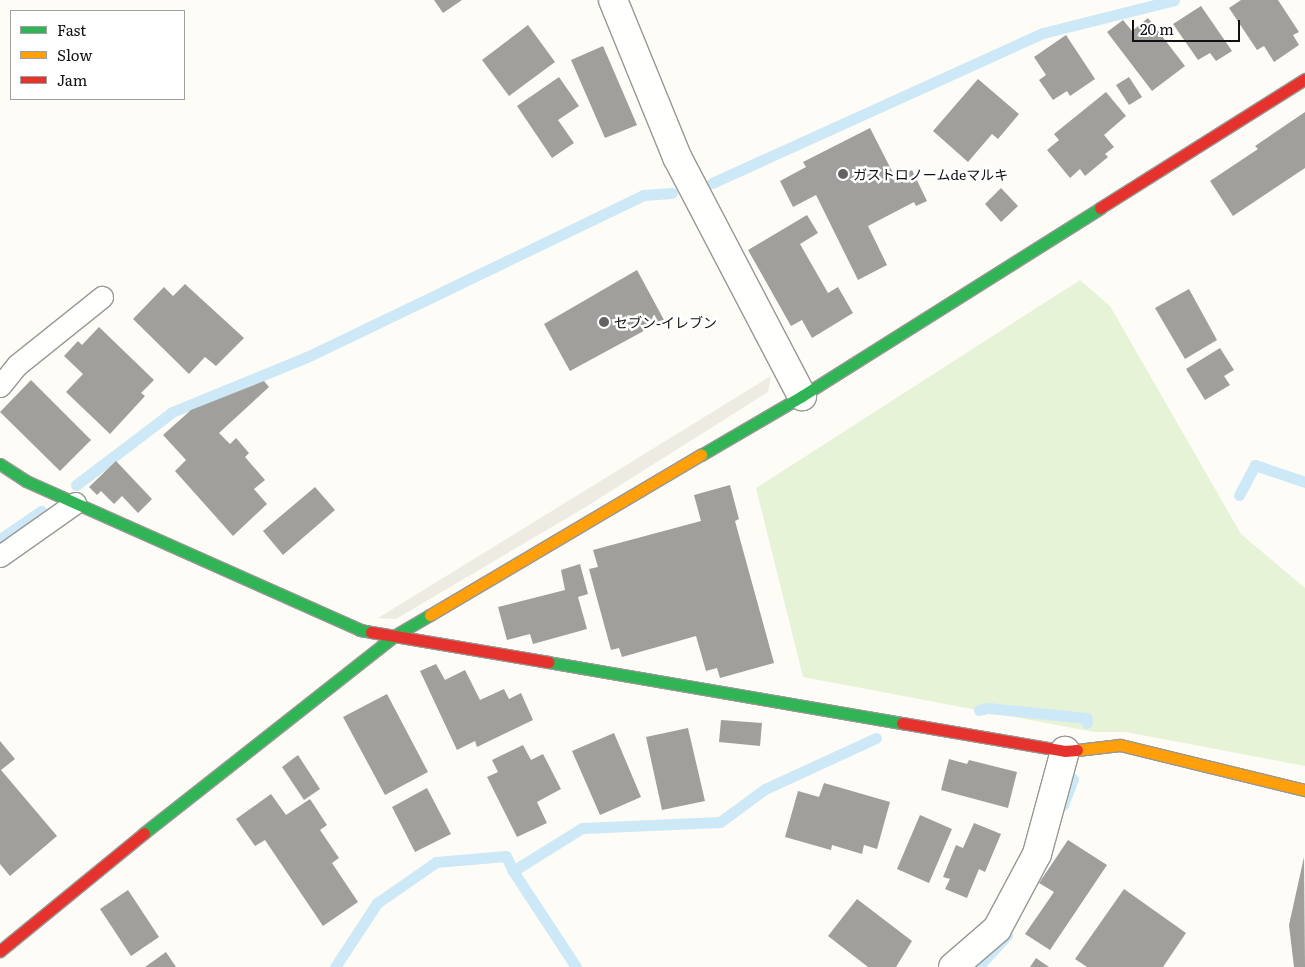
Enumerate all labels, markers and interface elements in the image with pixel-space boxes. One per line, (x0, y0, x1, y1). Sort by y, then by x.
legend (10, 10, 185, 100)
scale bar (1135, 10, 1242, 42)
text: 20 m (1140, 17, 1174, 40)
text: Fast (57, 18, 86, 41)
text: Slow (57, 43, 92, 66)
text: Jam (57, 68, 87, 91)
place label: ガストロノームdeマルキ (853, 166, 1009, 182)
marker: ガストロノームdeマルキ (837, 168, 849, 180)
place label: セブン-イレブン (614, 314, 717, 330)
marker: セブン-イレブン (598, 316, 610, 328)

